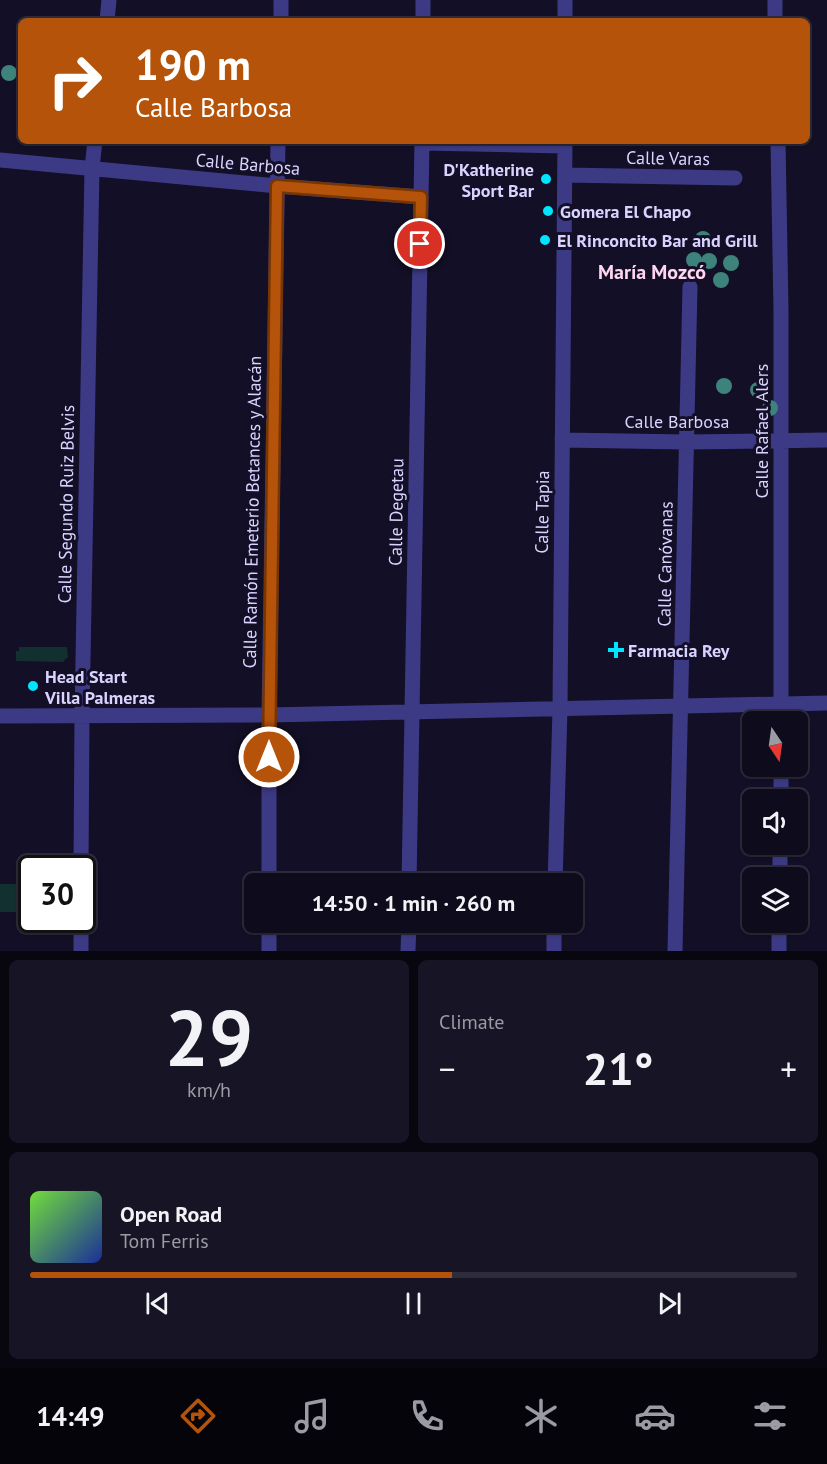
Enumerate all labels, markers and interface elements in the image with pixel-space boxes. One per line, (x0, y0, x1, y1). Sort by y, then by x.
text: 190 m (135, 37, 251, 92)
icon: right (36, 42, 114, 120)
text: Calle Barbosa (135, 90, 292, 124)
street label: Calle Varas (626, 146, 710, 170)
street label: Calle Barbosa (195, 148, 301, 180)
place label: D'Katherine Sport Bar (443, 158, 535, 202)
marker: D'Katherine Sport Bar (539, 172, 553, 186)
place label: Gomera El Chapo (560, 200, 692, 223)
marker: Gomera El Chapo (541, 204, 555, 218)
pin (394, 218, 445, 269)
icon: arrive (403, 227, 436, 260)
place label: El Rinconcito Bar and Grill (557, 229, 758, 252)
marker: El Rinconcito Bar and Grill (538, 233, 552, 247)
district label: María Mozcó (598, 259, 706, 285)
street label: Calle Ramón Emeterio Betances y Alacán (238, 355, 266, 669)
street label: Calle Rafael Alers (750, 364, 773, 498)
street label: Calle Segundo Ruiz Belvis (53, 405, 79, 603)
street label: Calle Barbosa (625, 410, 729, 433)
street label: Calle Degetau (384, 458, 408, 566)
street label: Calle Tapia (530, 470, 554, 554)
street label: Calle Canóvanas (652, 501, 678, 627)
place label: Farmacia Rey (628, 639, 730, 662)
marker: Farmacia Rey (609, 643, 623, 657)
place label: Head Start Villa Palmeras (44, 665, 156, 709)
marker: Head Start Villa Palmeras (26, 679, 40, 693)
north arrow (742, 711, 808, 777)
map controls (742, 711, 808, 933)
position arrow (237, 725, 301, 789)
button: sound (742, 789, 808, 855)
speed limit sign: 30 (18, 855, 96, 933)
button: layers (742, 867, 808, 933)
text: 14:50 · 1 min · 260 m (312, 889, 515, 917)
text: 29 (165, 987, 253, 1088)
text: Climate (439, 1009, 505, 1035)
text: 21° (583, 1039, 653, 1097)
text: − (439, 1047, 456, 1090)
text: + (780, 1047, 797, 1090)
text: km/h (187, 1077, 231, 1103)
text: Open Road (120, 1200, 222, 1228)
text: Tom Ferris (120, 1228, 209, 1254)
icon: previous (141, 1287, 174, 1320)
icon: pause (397, 1287, 430, 1320)
icon: next (653, 1287, 686, 1320)
icon: directions (177, 1395, 219, 1437)
icon: music (291, 1395, 333, 1437)
icon: phone (406, 1395, 448, 1437)
icon: climate (520, 1395, 562, 1437)
icon: car (634, 1395, 676, 1437)
icon: filters (749, 1395, 791, 1437)
text: 14:49 (36, 1399, 105, 1433)

